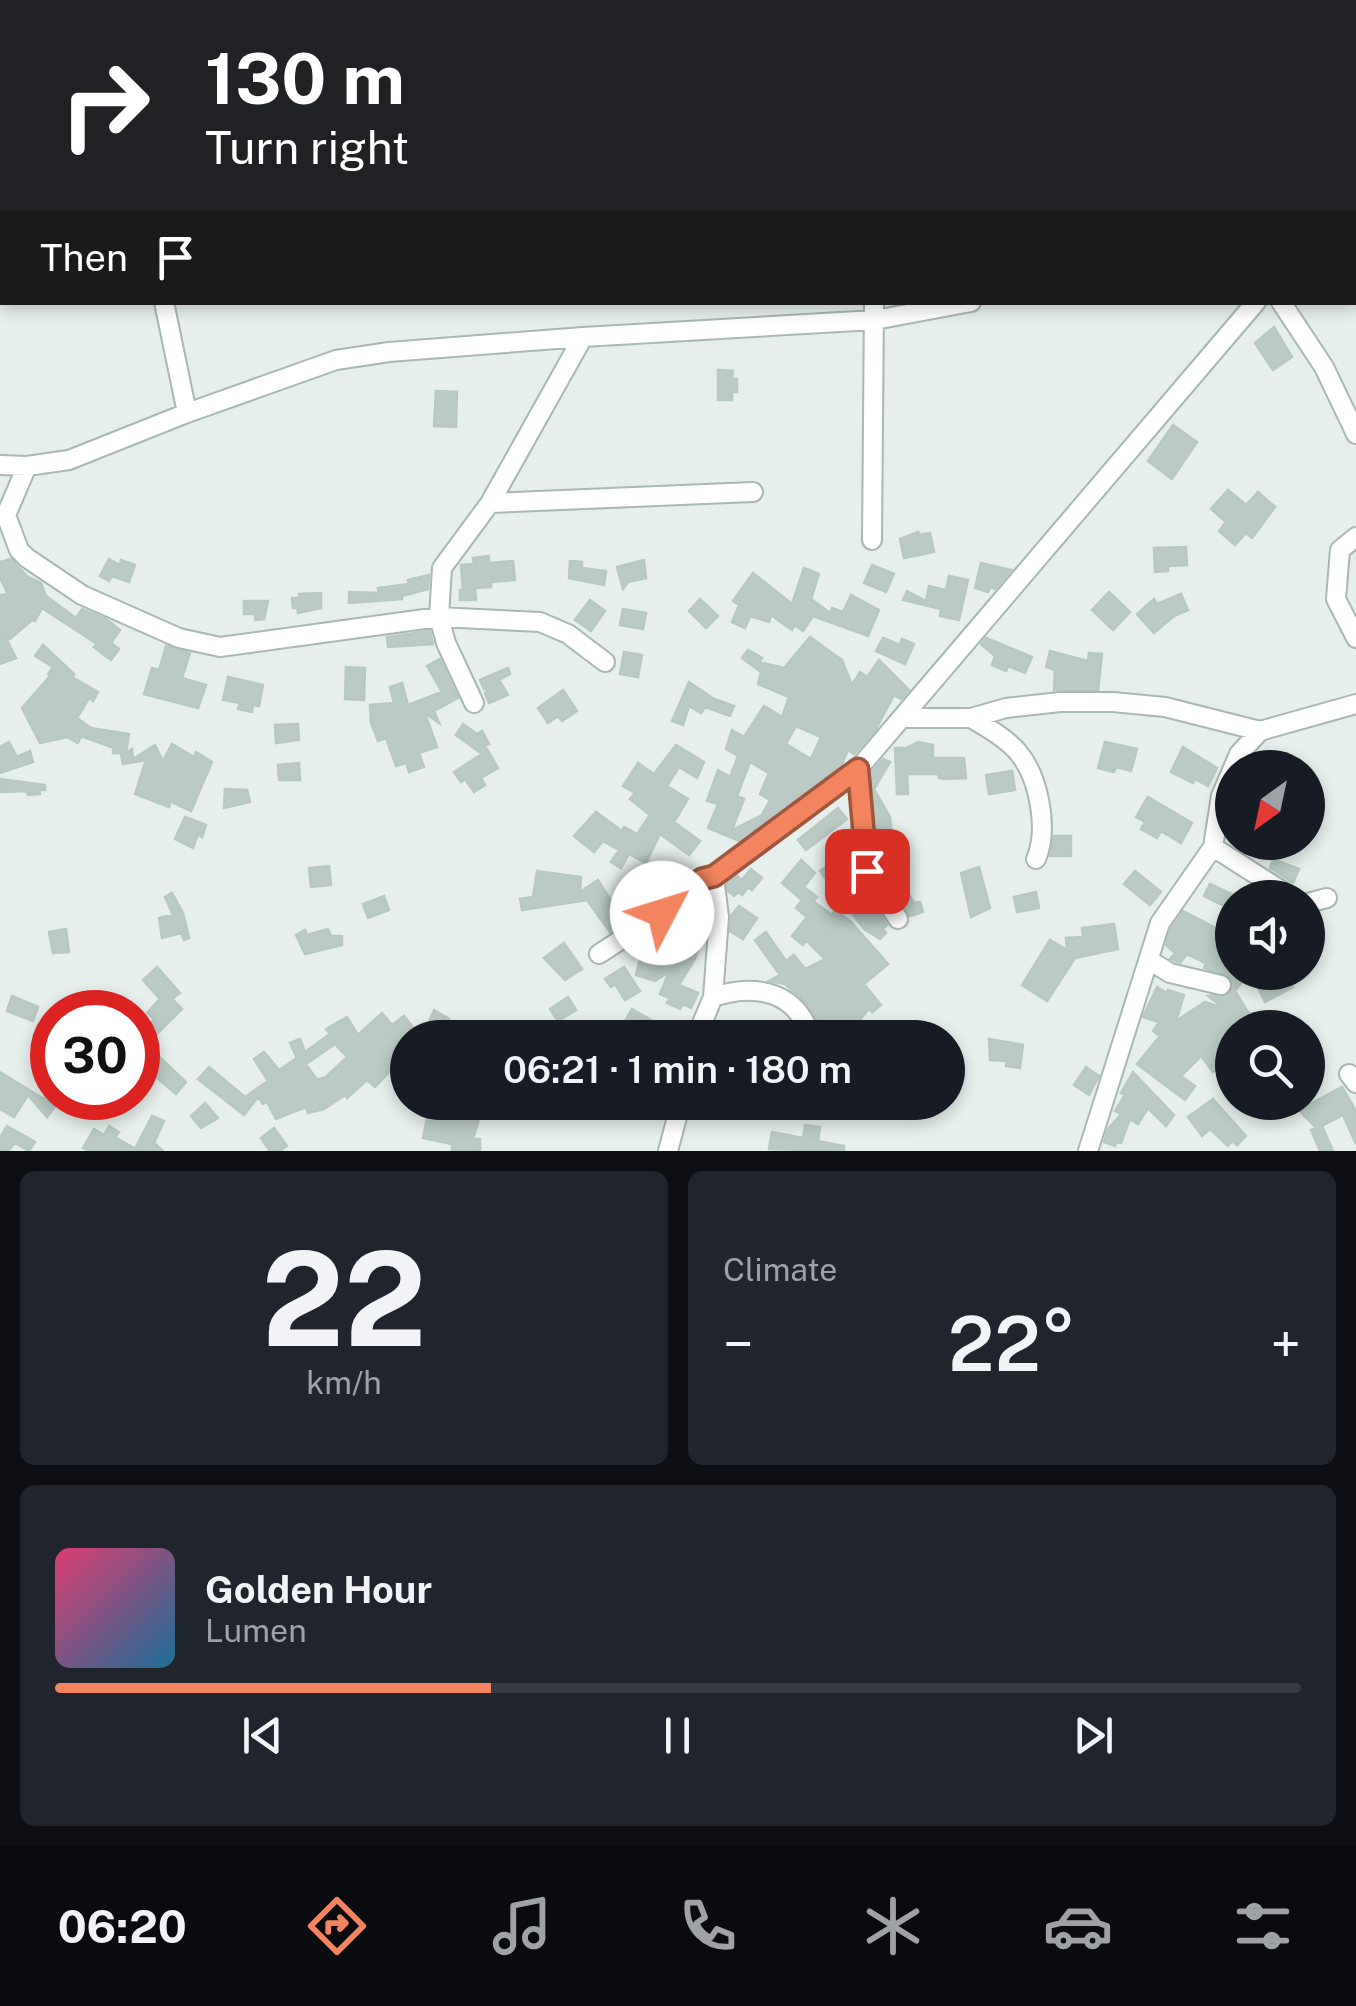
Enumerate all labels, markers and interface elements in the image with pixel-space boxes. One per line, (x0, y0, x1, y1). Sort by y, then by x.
text: 130 m (205, 37, 405, 120)
icon: right (40, 40, 170, 170)
text: Turn right (205, 121, 409, 174)
icon: arrive (148, 230, 203, 285)
text: Then (40, 235, 128, 280)
north arrow (1215, 750, 1325, 860)
map controls (1215, 750, 1325, 1120)
pin (825, 829, 910, 914)
icon: arrive (840, 844, 895, 899)
position arrow (610, 861, 714, 965)
button: sound (1215, 880, 1325, 990)
speed limit sign: 30 (30, 990, 160, 1120)
button: search (1215, 1010, 1325, 1120)
text: 06:21 · 1 min · 180 m (503, 1047, 852, 1092)
text: 22 (261, 1223, 427, 1375)
text: Climate (723, 1251, 837, 1288)
text: 22° (948, 1300, 1076, 1388)
text: − (723, 1312, 754, 1376)
text: + (1271, 1312, 1301, 1376)
text: km/h (306, 1364, 382, 1401)
text: Golden Hour (205, 1567, 432, 1612)
text: Lumen (205, 1612, 307, 1649)
icon: previous (235, 1708, 290, 1763)
icon: pause (650, 1708, 705, 1763)
icon: next (1066, 1708, 1121, 1763)
icon: directions (302, 1891, 372, 1961)
icon: music (487, 1891, 557, 1961)
icon: phone (673, 1891, 743, 1961)
icon: climate (858, 1891, 928, 1961)
icon: car (1043, 1891, 1113, 1961)
icon: filters (1228, 1891, 1298, 1961)
text: 06:20 (58, 1900, 187, 1953)

